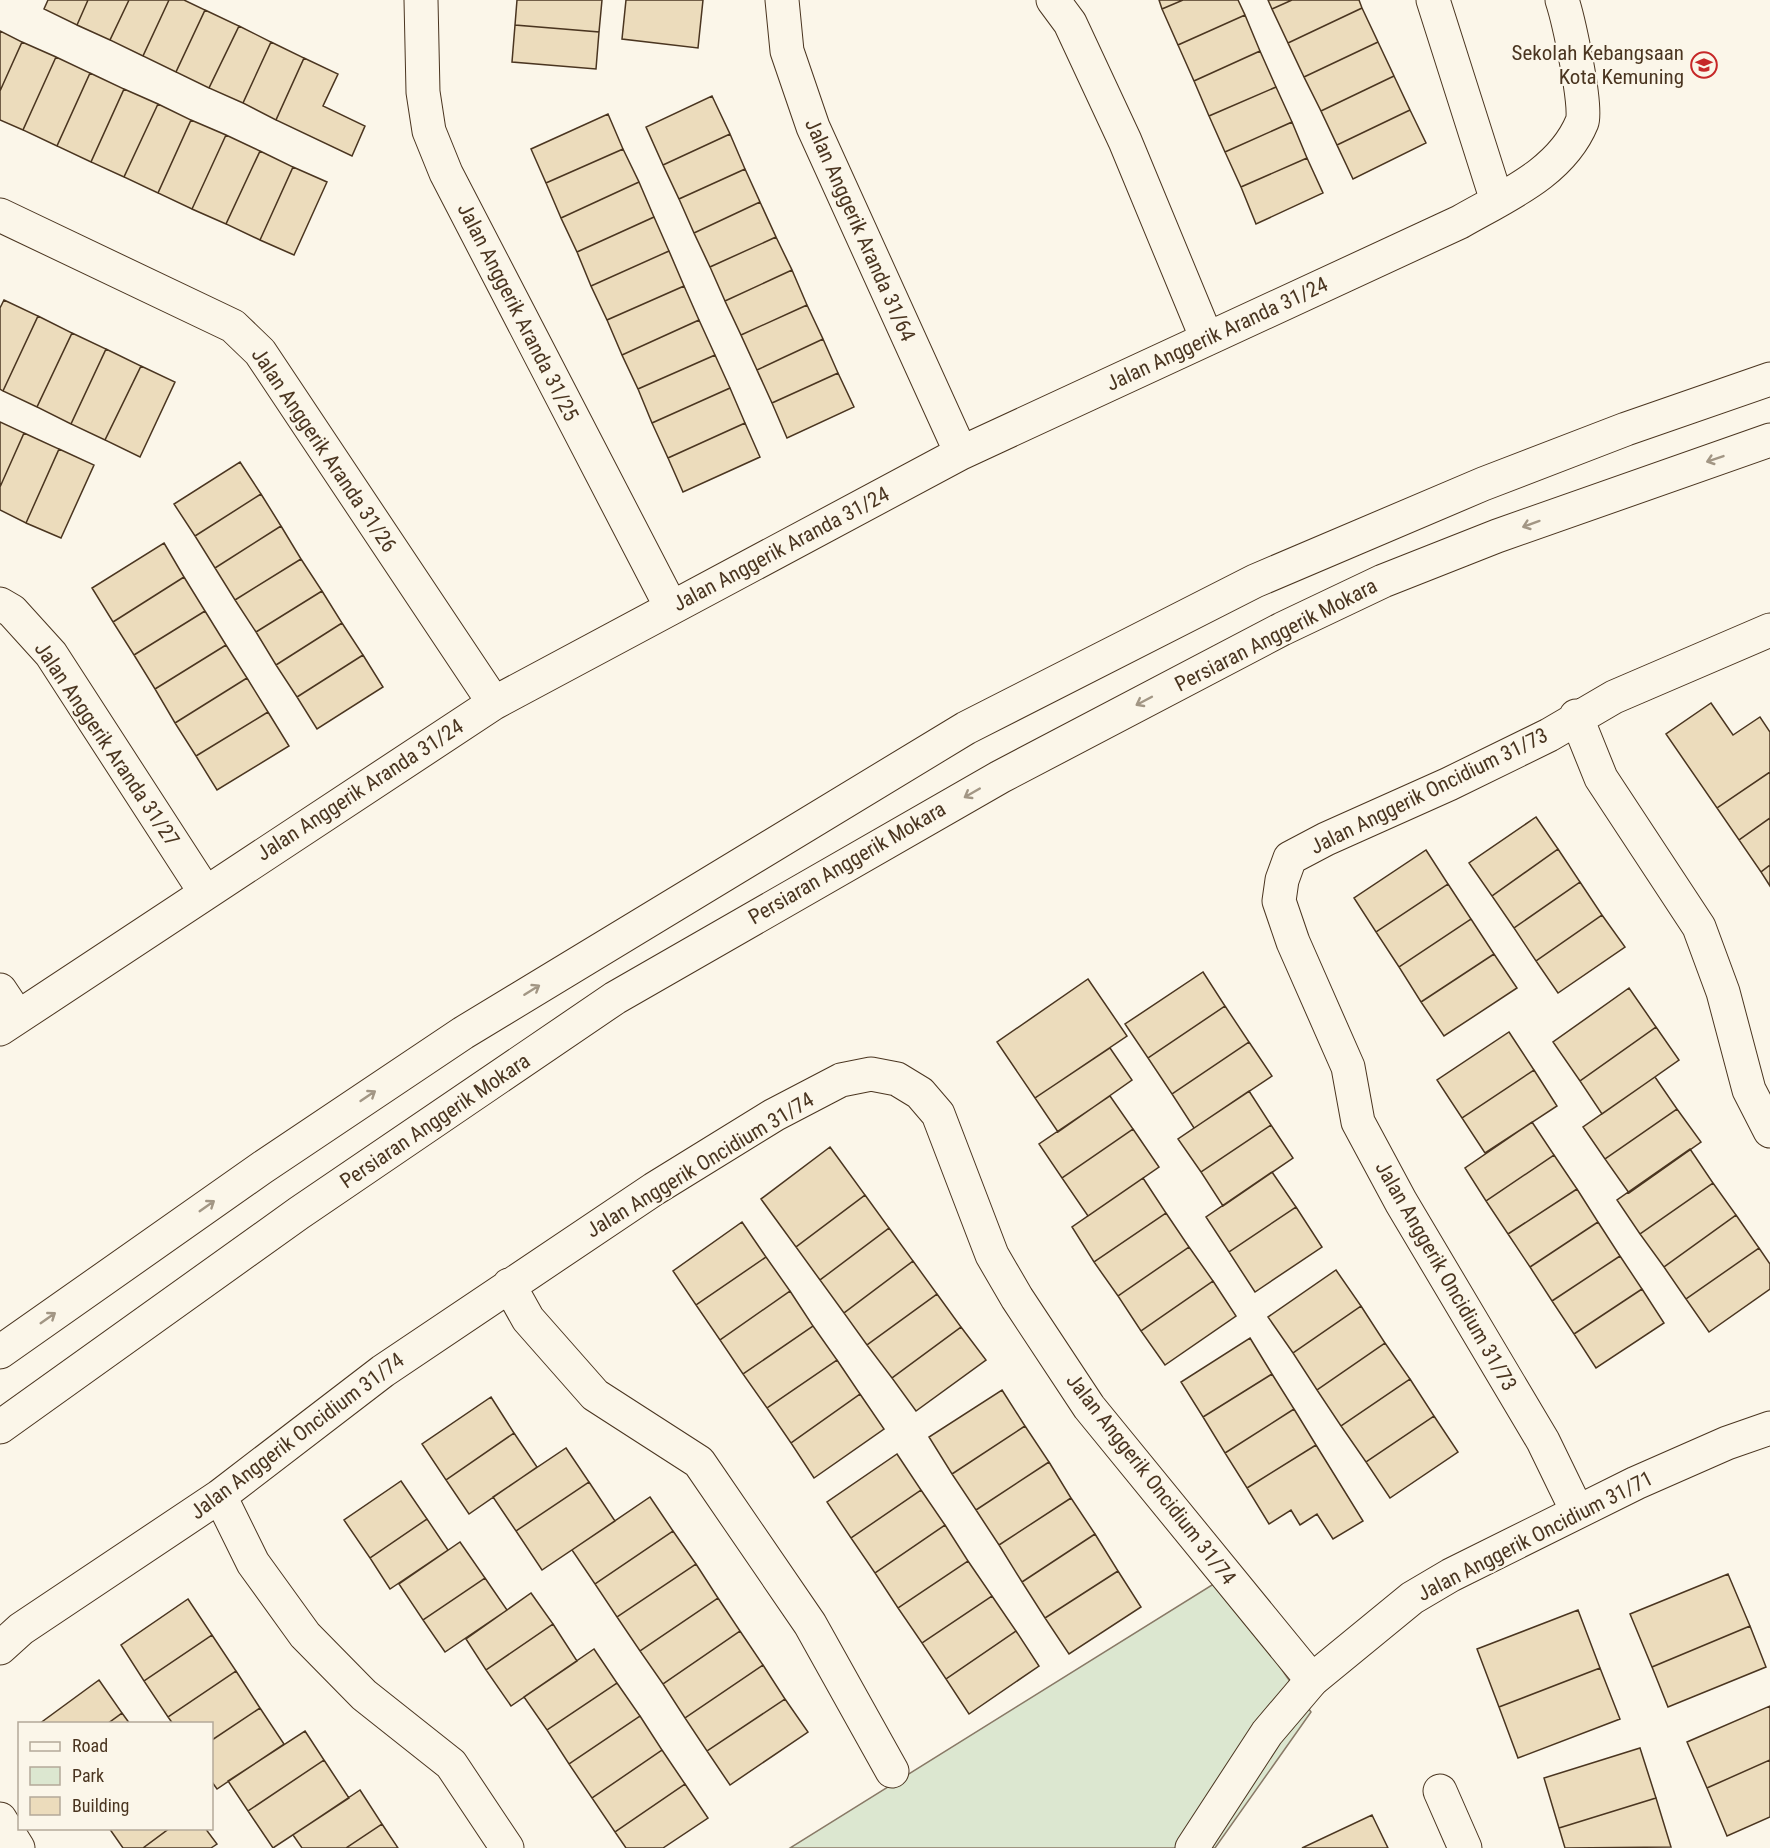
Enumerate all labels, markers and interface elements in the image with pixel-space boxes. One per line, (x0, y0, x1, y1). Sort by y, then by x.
place label: Sekolah Kebangsaan Kota Kemuning (1512, 41, 1684, 89)
school or university icon: Sekolah Kebangsaan Kota Kemuning (1689, 50, 1719, 80)
street label: Jalan Anggerik Aranda 31/64 (800, 115, 920, 345)
street label: Jalan Anggerik Aranda 31/25 (453, 199, 583, 425)
street label: Jalan Anggerik Aranda 31/24 (1103, 272, 1331, 396)
street label: Jalan Anggerik Aranda 31/26 (247, 343, 401, 557)
one-way arrow (1706, 454, 1725, 465)
street label: Jalan Anggerik Aranda 31/24 (669, 482, 893, 616)
one-way arrow (1522, 519, 1541, 530)
street label: Persiaran Anggerik Mokara (1171, 574, 1381, 696)
street label: Jalan Anggerik Aranda 31/27 (30, 637, 184, 851)
one-way arrow (1136, 695, 1153, 707)
street label: Jalan Anggerik Aranda 31/24 (252, 714, 468, 866)
street label: Jalan Anggerik Oncidium 31/73 (1306, 723, 1552, 859)
one-way arrow (964, 787, 981, 799)
street label: Persiaran Anggerik Mokara (744, 797, 950, 929)
one-way arrow (523, 984, 540, 996)
street label: Persiaran Anggerik Mokara (336, 1049, 534, 1193)
street label: Jalan Anggerik Oncidium 31/74 (582, 1087, 818, 1243)
one-way arrow (360, 1090, 376, 1102)
street label: Jalan Anggerik Oncidium 31/73 (1370, 1157, 1522, 1395)
one-way arrow (199, 1200, 215, 1212)
one-way arrow (39, 1312, 55, 1324)
street label: Jalan Anggerik Oncidium 31/74 (186, 1348, 408, 1524)
street label: Jalan Anggerik Oncidium 31/74 (1061, 1369, 1241, 1589)
street label: Jalan Anggerik Oncidium 31/71 (1413, 1466, 1657, 1606)
legend (18, 1722, 213, 1830)
text: Road (72, 1735, 108, 1756)
text: Park (72, 1765, 104, 1786)
text: Building (72, 1795, 129, 1816)

